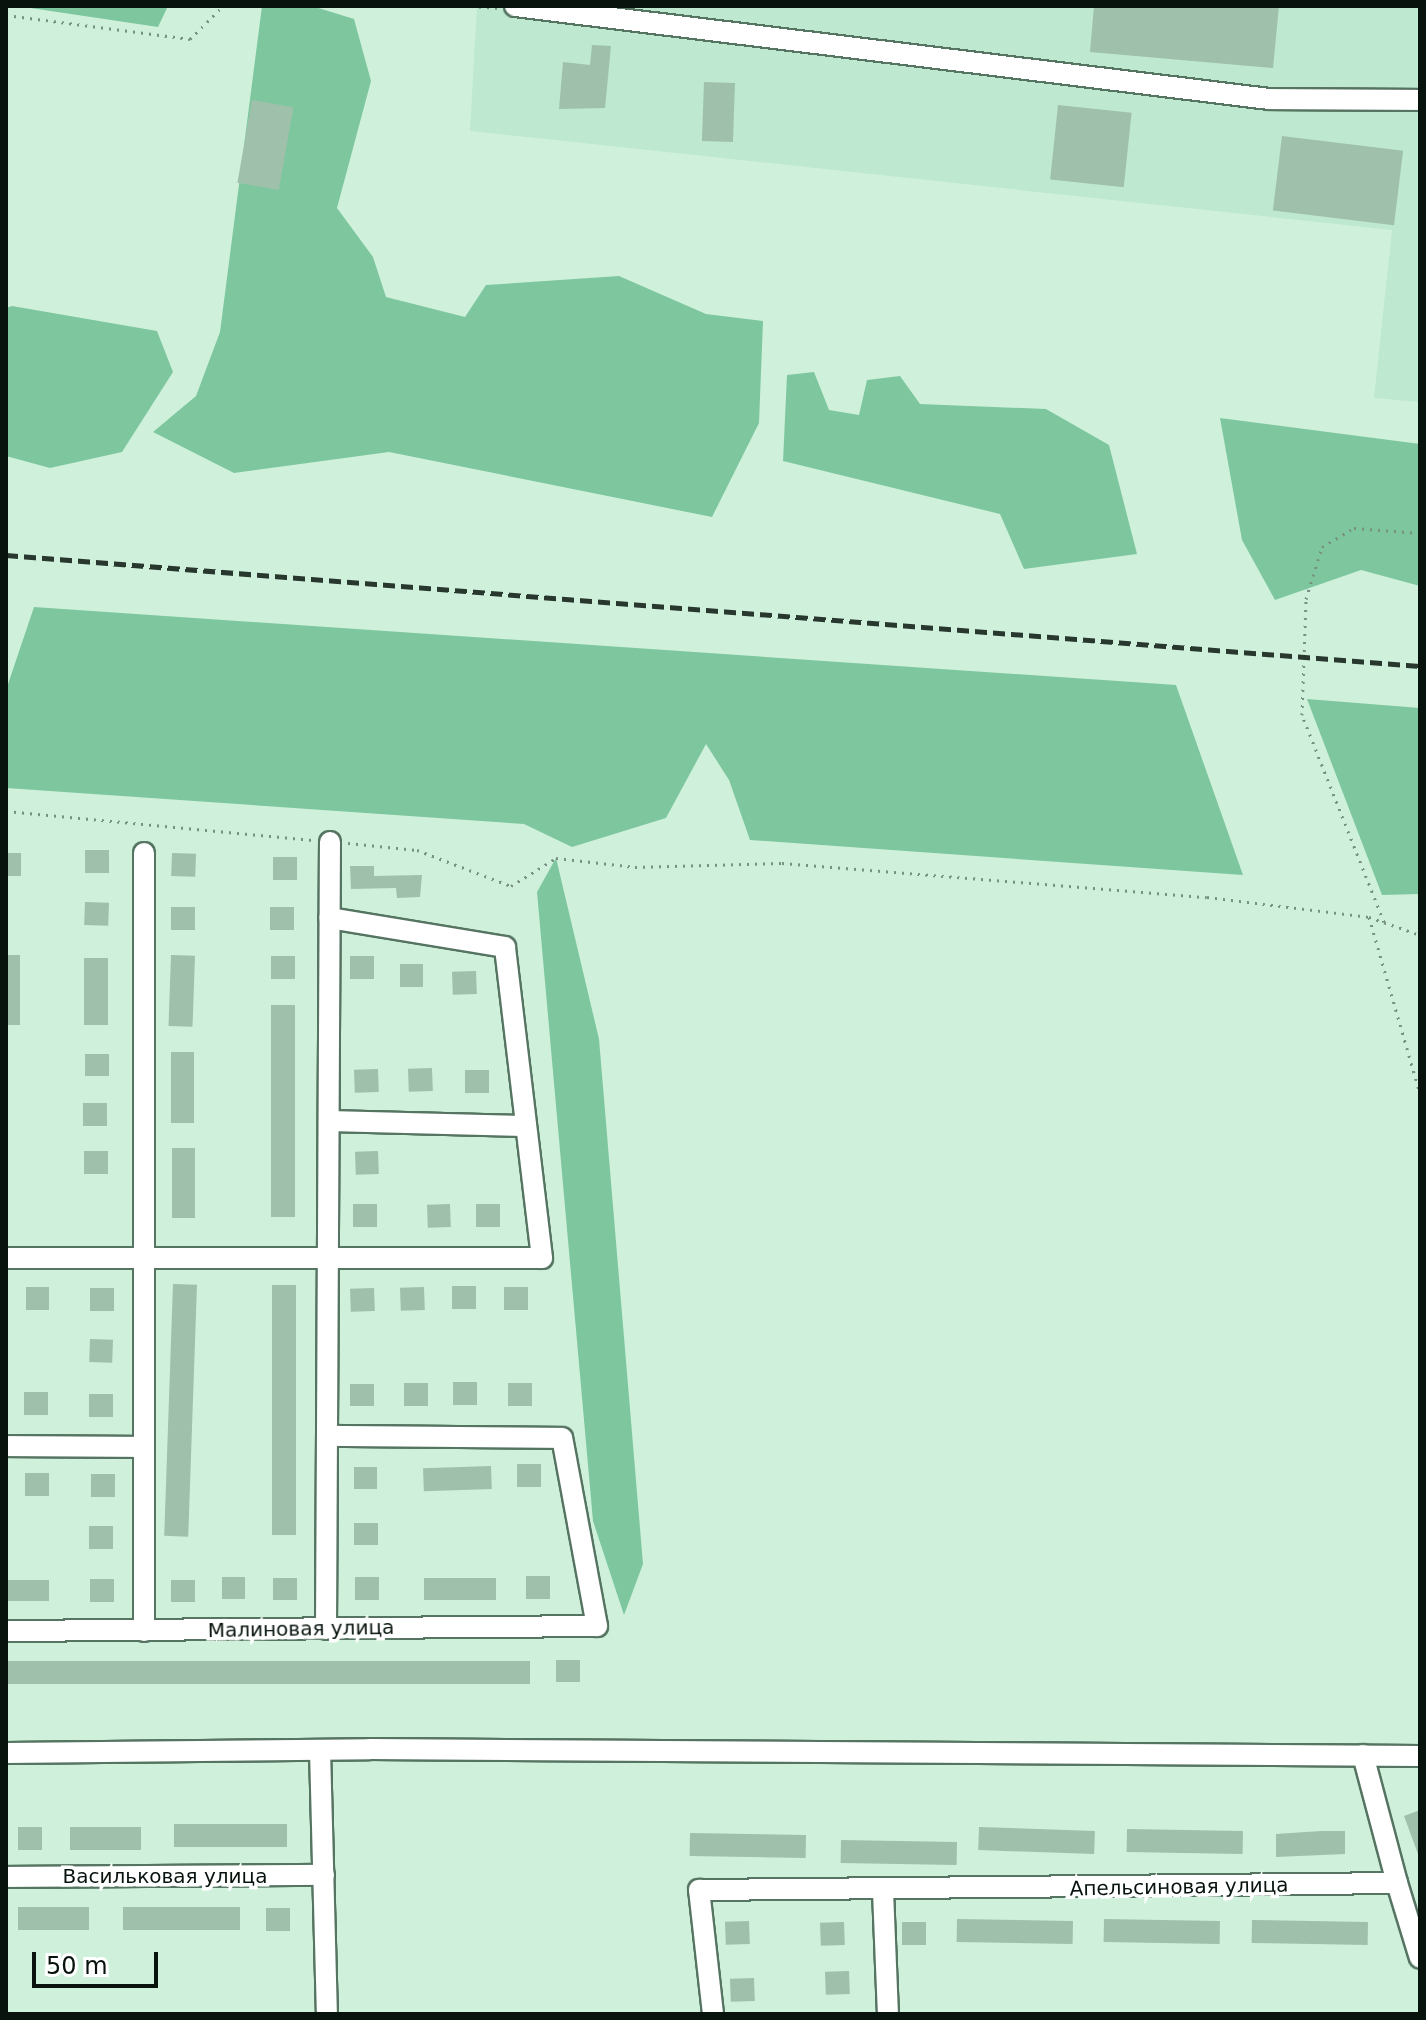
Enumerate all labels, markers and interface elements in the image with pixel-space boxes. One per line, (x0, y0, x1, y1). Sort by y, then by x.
street label: Малиновая улица (208, 1615, 394, 1643)
street label: Васильковая улица (63, 1864, 267, 1888)
street label: Апельсиновая улица (1069, 1873, 1289, 1901)
scale bar (36, 1936, 162, 1986)
text: 50 m (46, 1952, 108, 1980)

